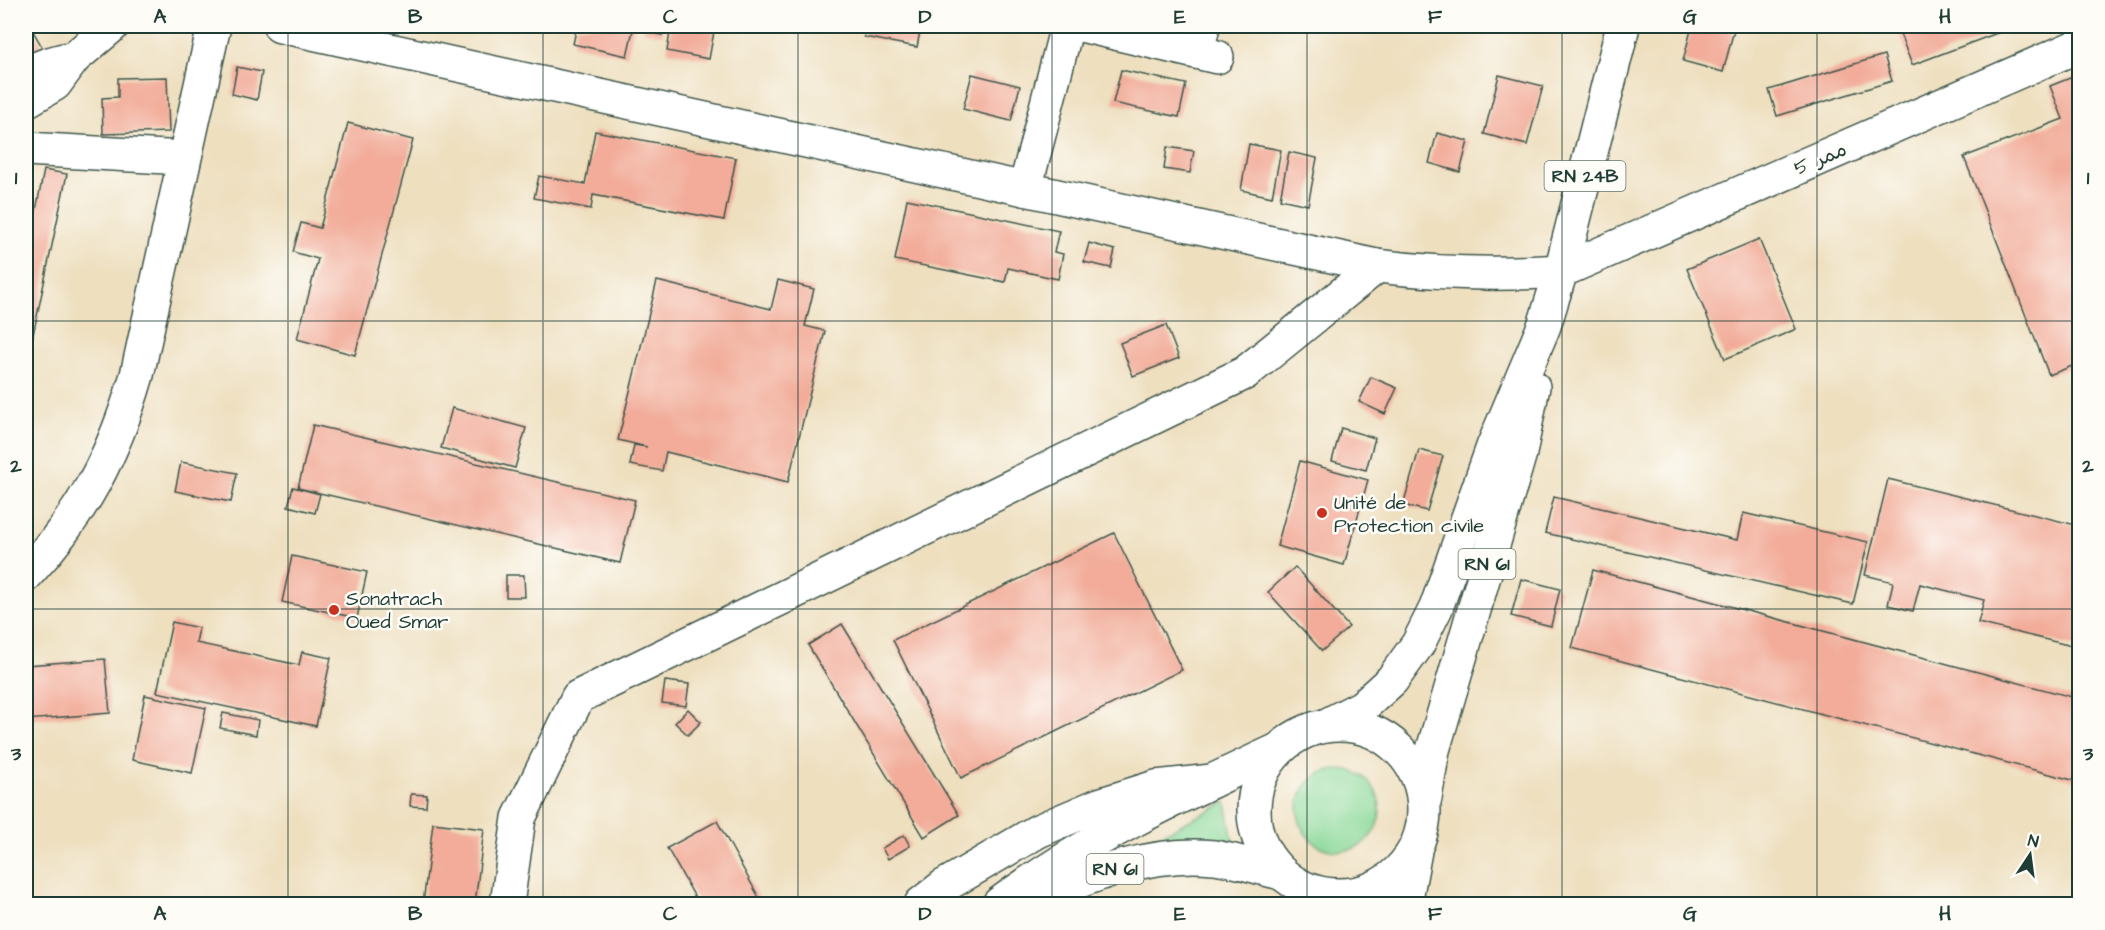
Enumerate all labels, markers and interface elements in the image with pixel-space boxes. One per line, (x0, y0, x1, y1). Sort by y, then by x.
text: A (154, 3, 167, 31)
text: B (408, 3, 423, 31)
text: C (663, 3, 678, 31)
text: D (919, 3, 932, 31)
text: E (1174, 3, 1186, 31)
text: F (1428, 3, 1443, 31)
text: G (1683, 3, 1697, 31)
text: H (1939, 3, 1951, 31)
street label: ممر 5 (1790, 135, 1851, 182)
road number: RN 24B (1544, 161, 1626, 191)
text: 1 (15, 164, 18, 192)
text: 1 (2087, 164, 2090, 192)
text: 2 (9, 452, 22, 480)
text: 2 (2081, 452, 2094, 480)
place label: Unité de Protection civile (1334, 489, 1484, 540)
marker: Unité de Protection civile (1315, 506, 1329, 520)
road number: RN 61 (1458, 549, 1516, 579)
place label: Sonatrach Oued Smar (346, 585, 448, 636)
marker: Sonatrach Oued Smar (327, 603, 341, 617)
text: 3 (10, 740, 22, 768)
text: 3 (2082, 740, 2094, 768)
north arrow (2000, 825, 2060, 885)
text: N (2026, 830, 2041, 853)
road number: RN 61 (1086, 854, 1144, 884)
text: A (154, 900, 167, 928)
text: B (408, 900, 423, 928)
text: C (663, 900, 678, 928)
text: D (919, 900, 932, 928)
text: E (1174, 900, 1186, 928)
text: F (1428, 900, 1443, 928)
text: G (1683, 900, 1697, 928)
text: H (1939, 900, 1951, 928)

